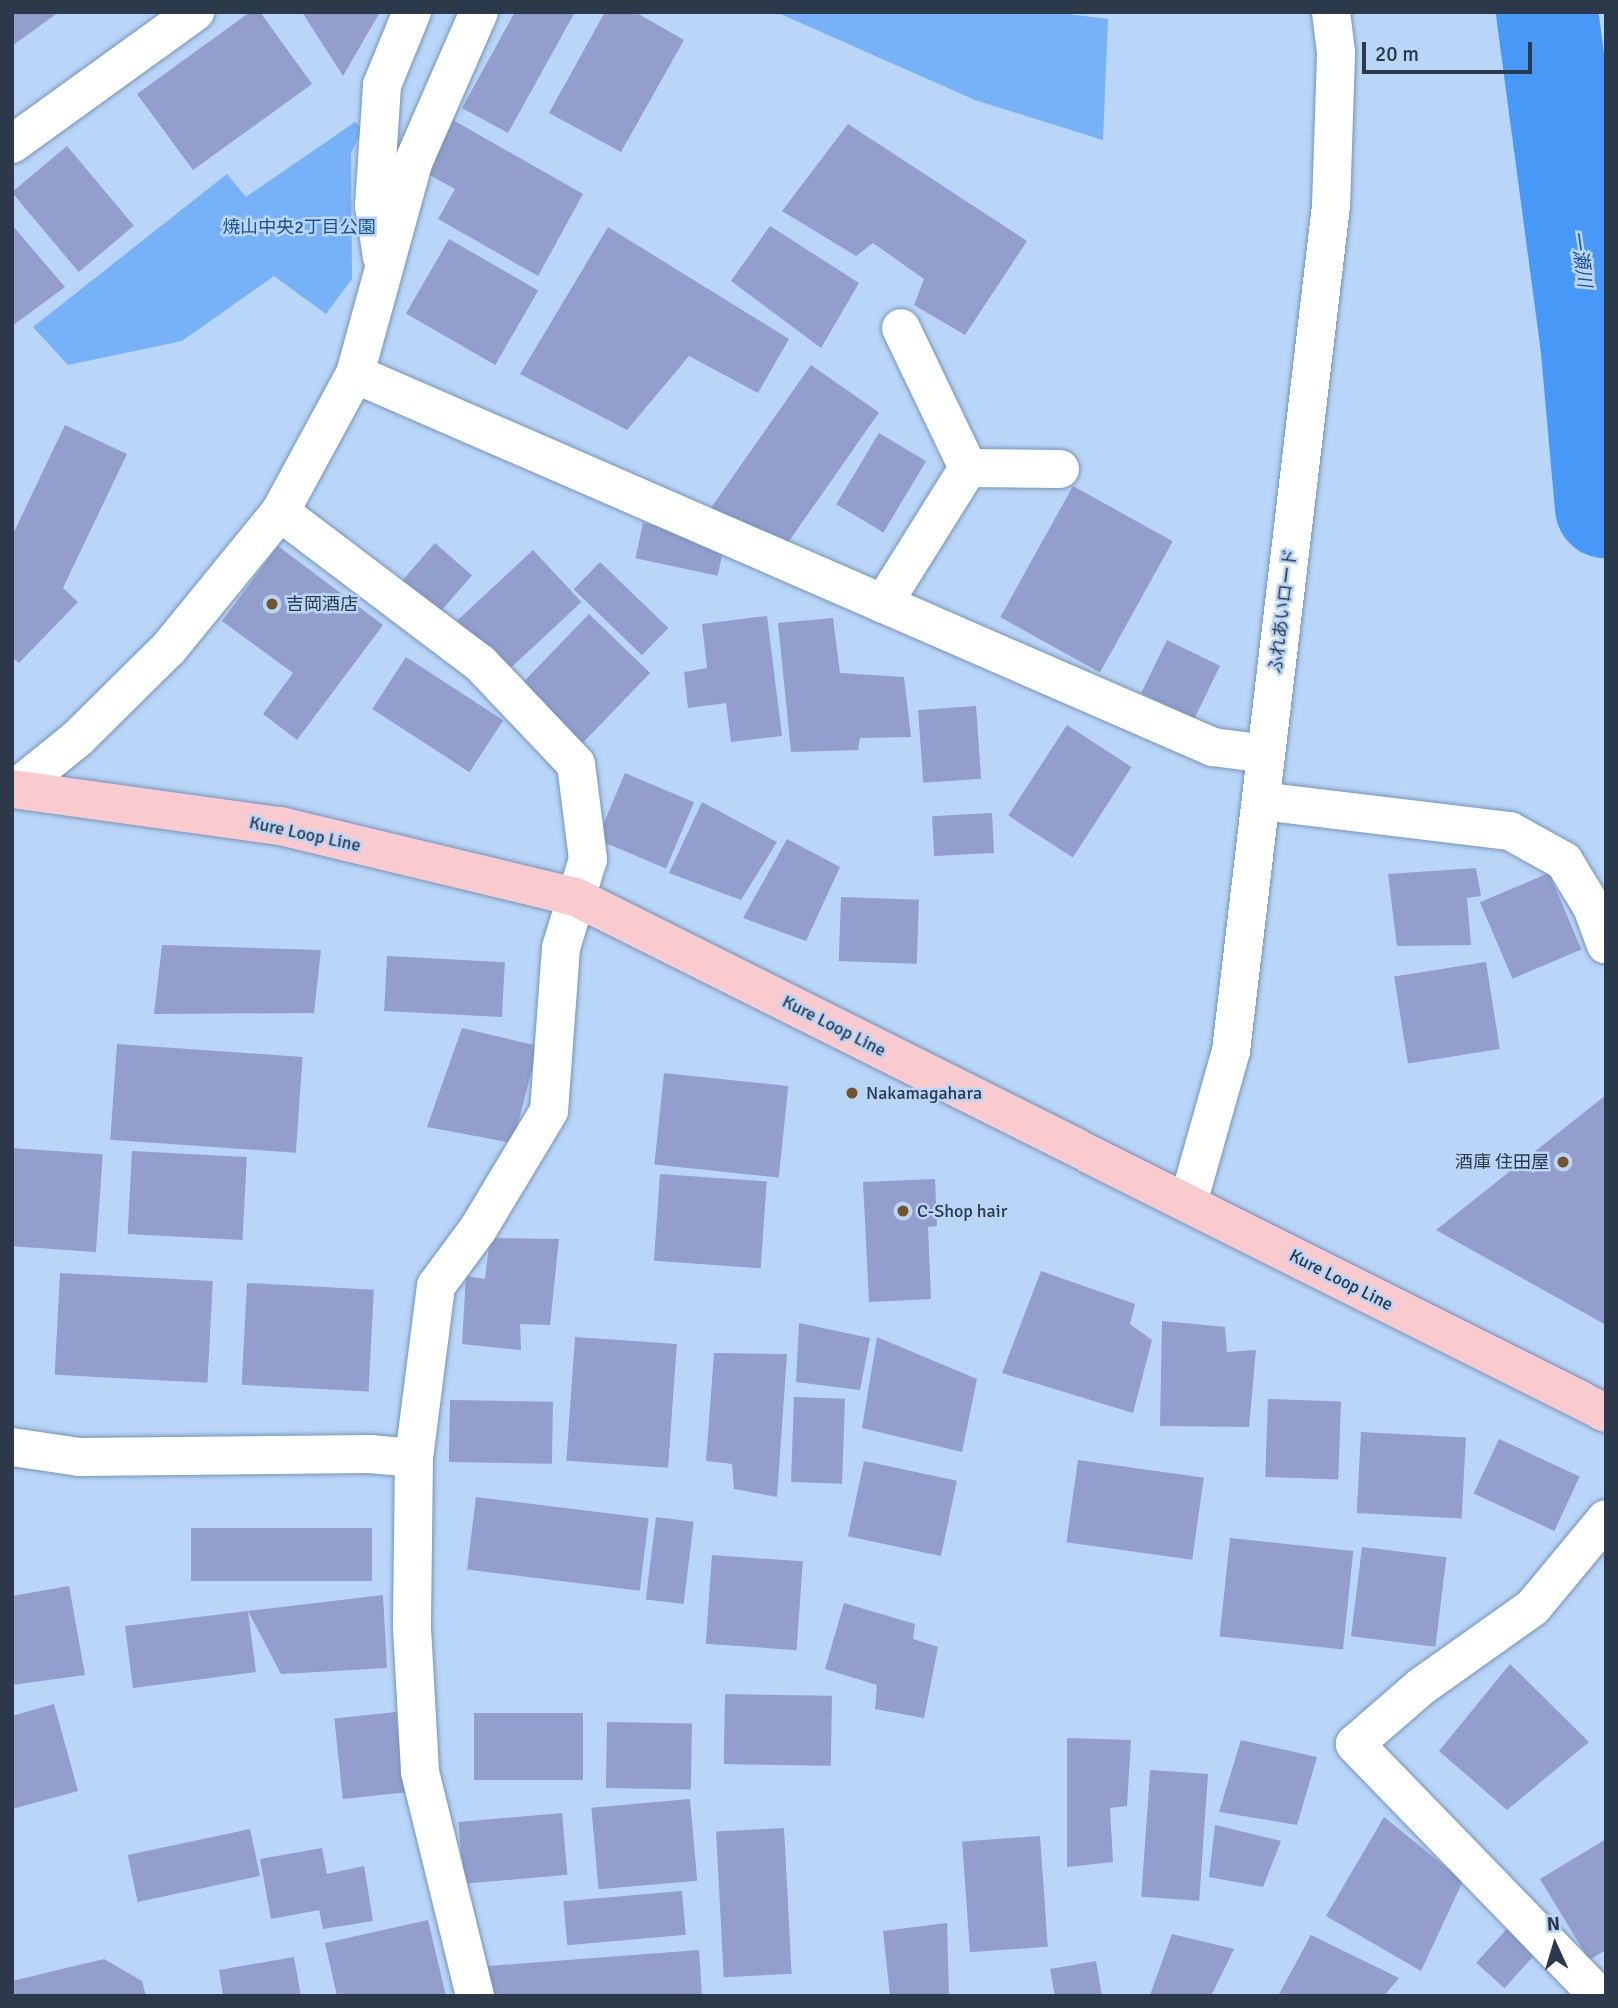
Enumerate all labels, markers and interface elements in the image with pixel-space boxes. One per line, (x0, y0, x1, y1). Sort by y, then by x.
scale bar (1366, 28, 1536, 72)
text: 20 m (1375, 41, 1419, 67)
park label: 焼山中央2丁目公園 (222, 216, 376, 238)
water label: 一瀬川 (1565, 229, 1595, 289)
street label: ふれあいロード (1265, 547, 1301, 675)
place label: 吉岡酒店 (286, 593, 358, 615)
marker: 吉岡酒店 (264, 596, 280, 612)
street label: Kure Loop Line (247, 812, 363, 856)
street label: Kure Loop Line (779, 991, 889, 1061)
place label: Nakamagahara (866, 1082, 982, 1104)
marker: Nakamagahara (844, 1085, 860, 1101)
place label: 酒庫 住田屋 (1455, 1151, 1549, 1173)
marker: 酒庫 住田屋 (1555, 1154, 1571, 1170)
place label: C-Shop hair (917, 1200, 1007, 1222)
marker: C-Shop hair (895, 1203, 911, 1219)
street label: Kure Loop Line (1286, 1245, 1396, 1315)
north arrow (1520, 1910, 1590, 1980)
text: N (1546, 1912, 1561, 1936)

